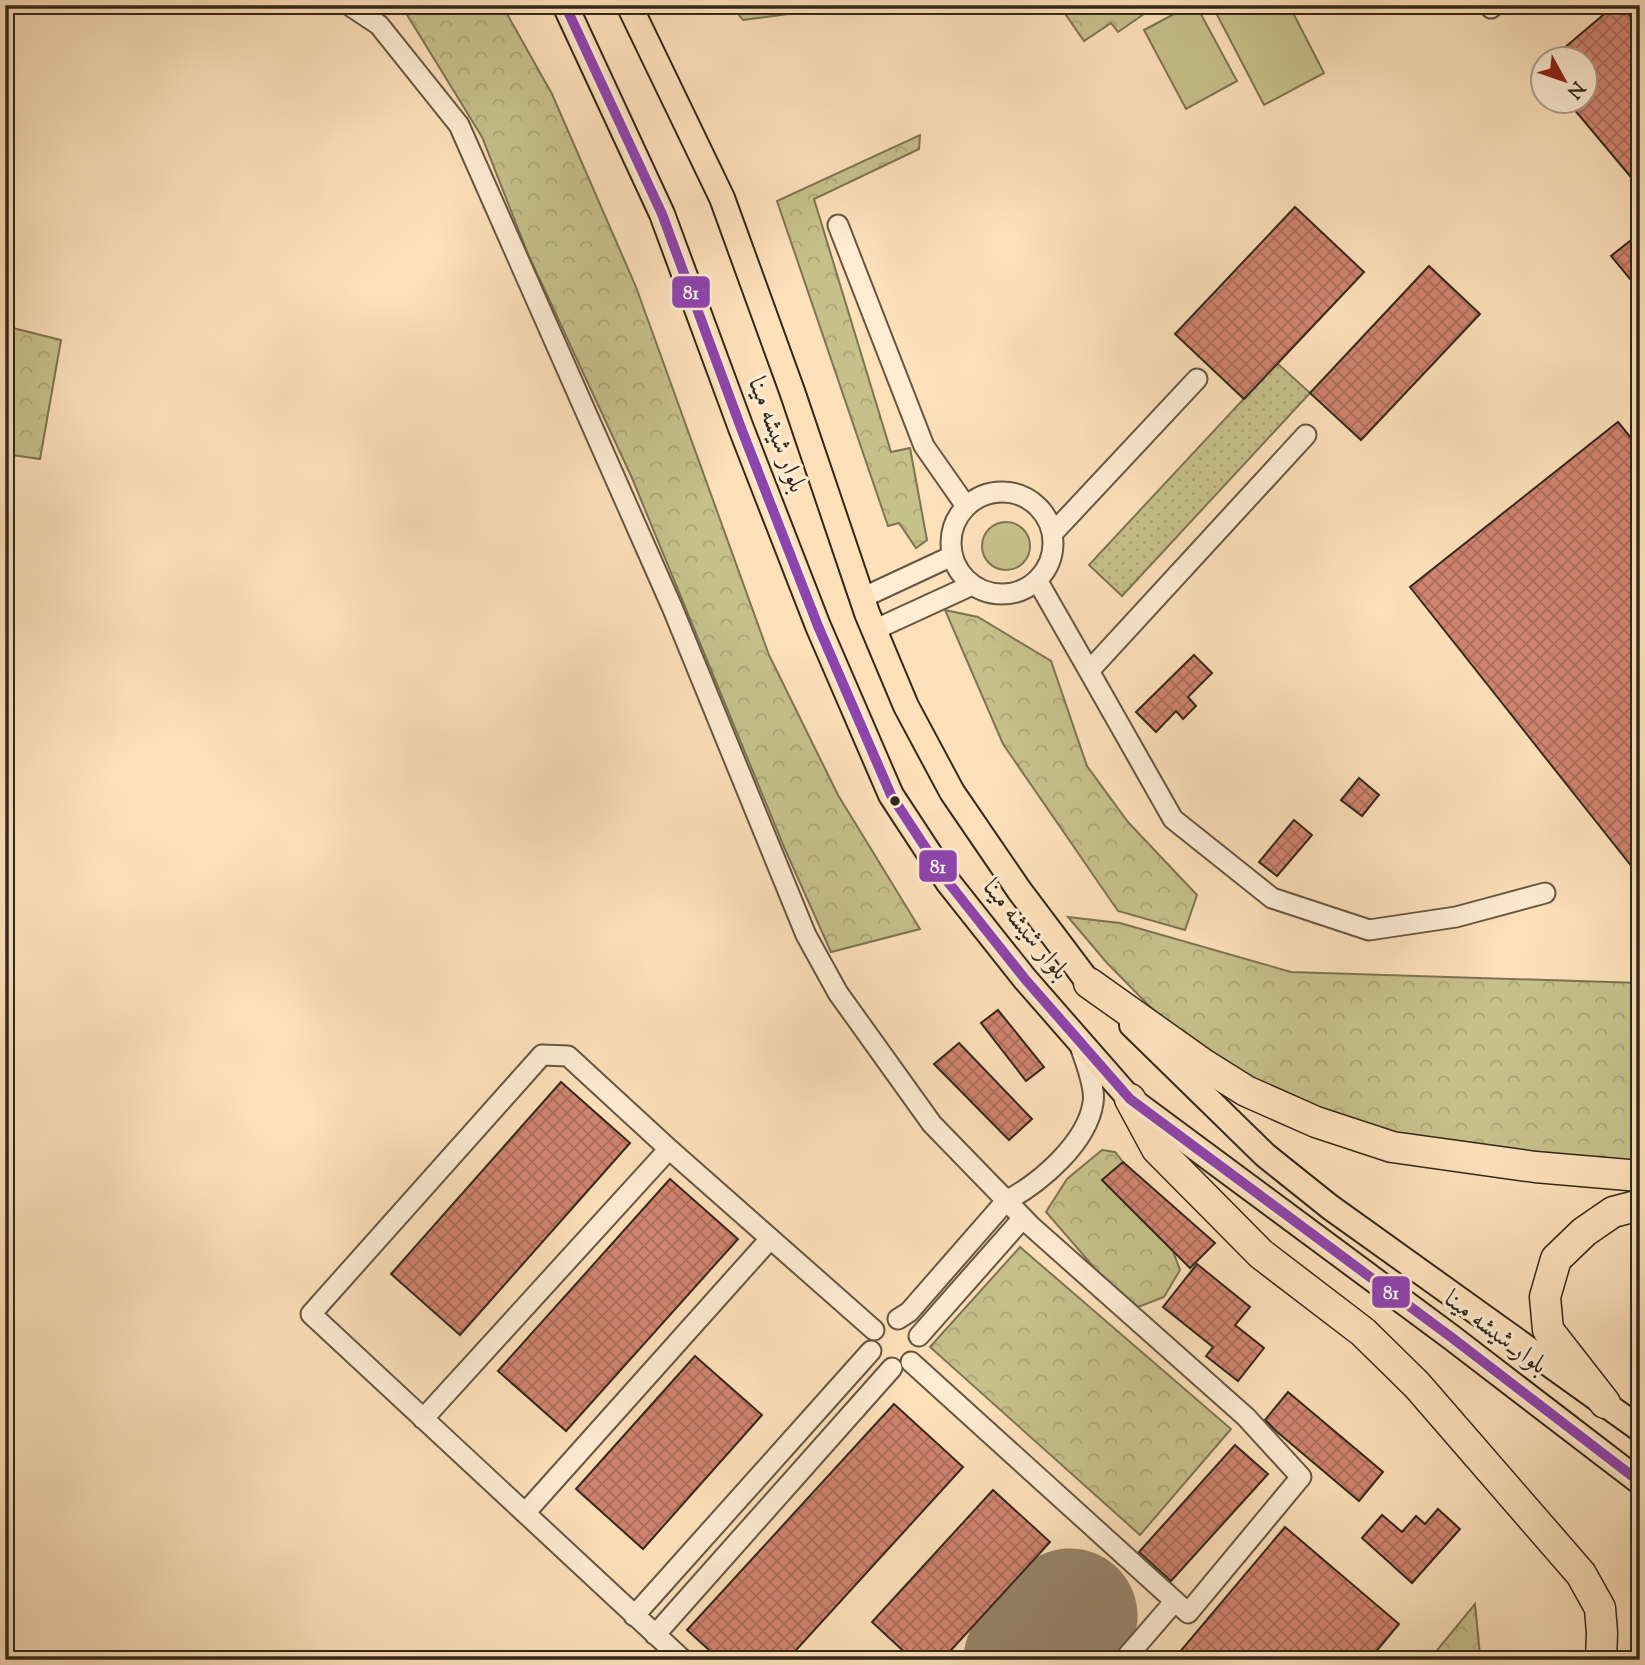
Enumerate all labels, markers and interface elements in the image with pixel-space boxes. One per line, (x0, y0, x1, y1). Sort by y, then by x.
north arrow (1530, 46, 1600, 116)
text: N (1560, 75, 1590, 104)
line badge: 81 (671, 275, 711, 309)
text: 81 (683, 281, 700, 308)
street label: بلوار شیشه مینا (737, 372, 815, 498)
unlabelled marker (888, 794, 902, 808)
line badge: 81 (918, 849, 958, 883)
text: 81 (930, 855, 947, 882)
street label: بلوار شیشه مینا (972, 871, 1078, 989)
line badge: 81 (1371, 1275, 1411, 1309)
text: 81 (1383, 1281, 1400, 1308)
street label: بلوار شیشه مینا (1435, 1282, 1555, 1384)

